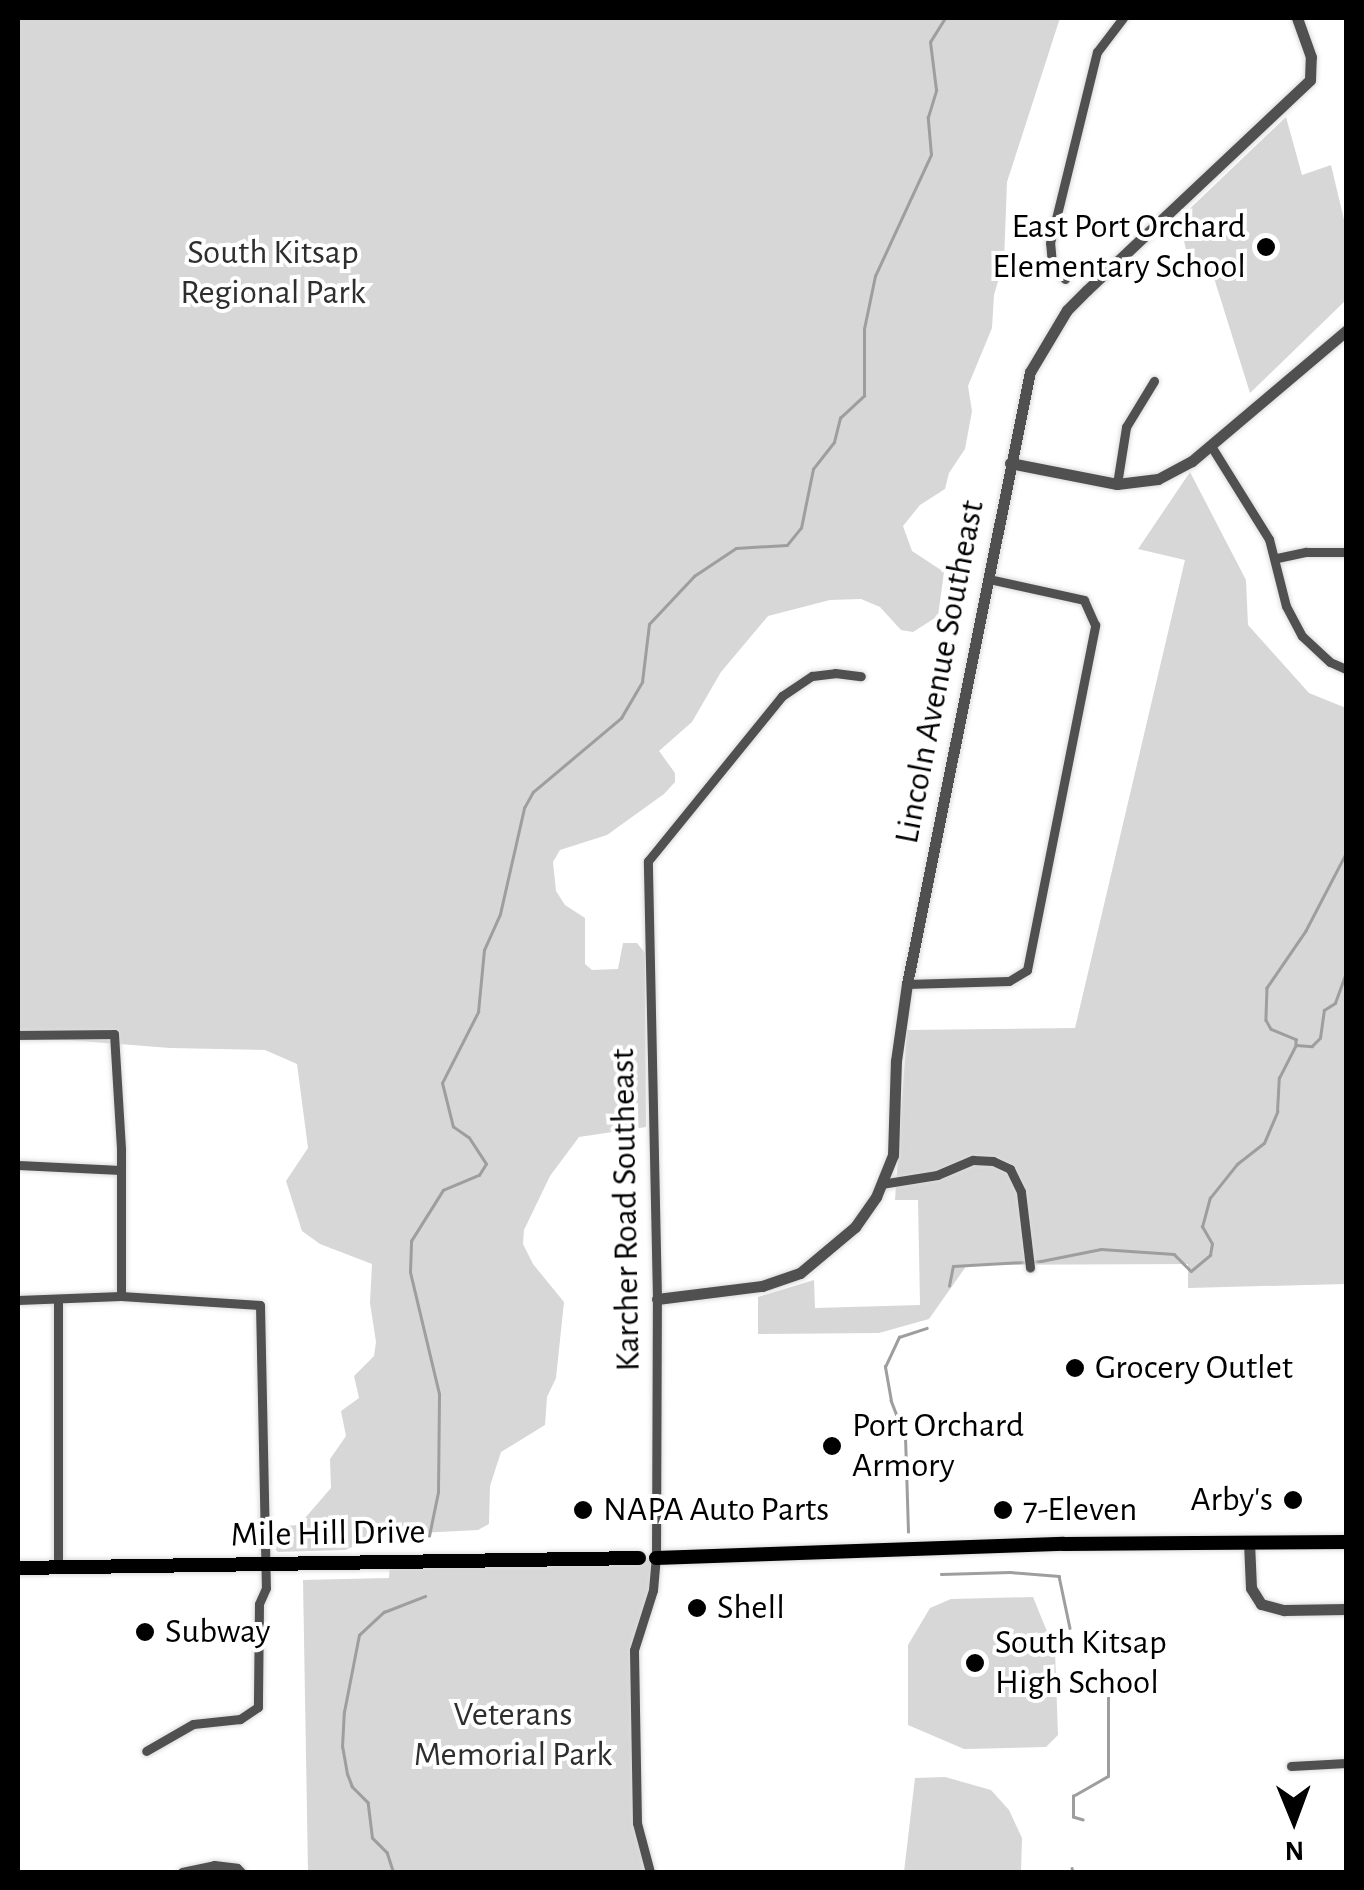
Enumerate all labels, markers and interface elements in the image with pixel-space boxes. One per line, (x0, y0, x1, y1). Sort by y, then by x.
place label: East Port Orchard Elementary School (992, 206, 1246, 288)
park label: South Kitsap Regional Park (180, 232, 366, 314)
marker: East Port Orchard Elementary School (1255, 236, 1277, 258)
street label: Lincoln Avenue Southeast (886, 497, 994, 847)
street label: Karcher Road Southeast (602, 1048, 650, 1372)
place label: Grocery Outlet (1095, 1347, 1293, 1389)
marker: Grocery Outlet (1064, 1357, 1086, 1379)
place label: Port Orchard Armory (852, 1405, 1024, 1487)
marker: Port Orchard Armory (821, 1435, 843, 1457)
place label: Arby's (1191, 1479, 1273, 1521)
place label: NAPA Auto Parts (603, 1489, 829, 1531)
place label: 7-Eleven (1023, 1489, 1137, 1531)
marker: Arby's (1282, 1489, 1304, 1511)
marker: NAPA Auto Parts (572, 1499, 594, 1521)
marker: 7-Eleven (992, 1499, 1014, 1521)
street label: Mile Hill Drive (230, 1511, 426, 1557)
place label: Shell (717, 1587, 785, 1629)
marker: Shell (686, 1597, 708, 1619)
place label: Subway (165, 1611, 271, 1653)
marker: Subway (134, 1621, 156, 1643)
place label: South Kitsap High School (995, 1622, 1167, 1704)
marker: South Kitsap High School (964, 1652, 986, 1674)
park label: Veterans Memorial Park (414, 1694, 612, 1776)
north arrow (1244, 1770, 1344, 1870)
text: N (1285, 1836, 1305, 1864)

